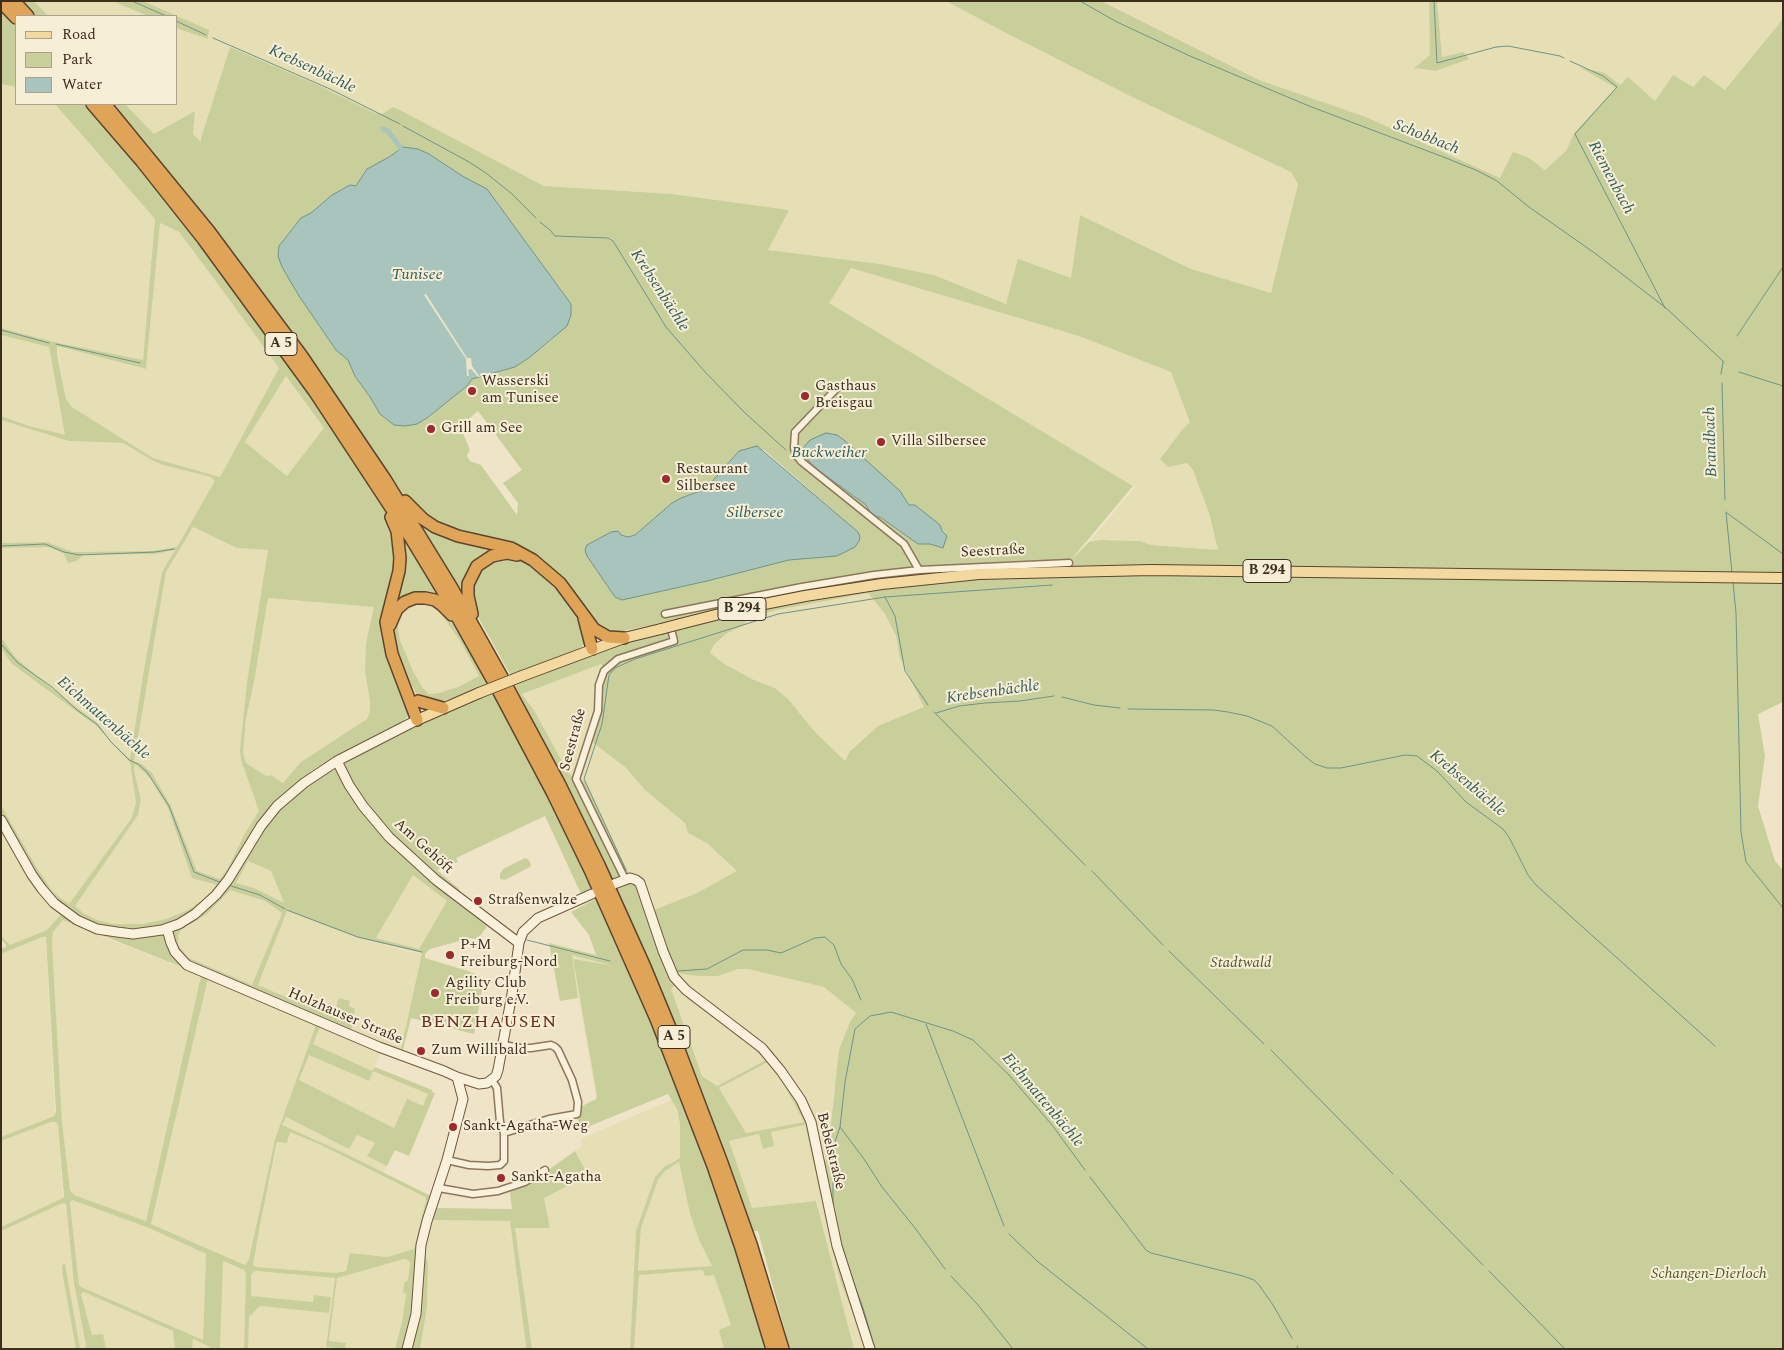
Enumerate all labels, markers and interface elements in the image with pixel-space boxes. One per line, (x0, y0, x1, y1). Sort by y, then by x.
legend (15, 15, 178, 105)
text: Road (62, 23, 96, 46)
water label: Krebsenbächle (265, 41, 359, 99)
text: Park (62, 48, 93, 71)
text: Water (62, 73, 102, 96)
water label: Schobbach (1390, 116, 1462, 160)
water label: Riemenbach (1583, 138, 1637, 218)
water label: Krebsenbächle (625, 246, 693, 336)
water label: Tunisee (391, 266, 443, 286)
road number: A 5 (265, 332, 297, 356)
place label: Wasserski am Tunisee (482, 373, 559, 408)
place label: Gasthaus Breisgau (815, 378, 876, 413)
marker: Wasserski am Tunisee (466, 385, 478, 397)
marker: Gasthaus Breisgau (799, 390, 811, 402)
water label: Brandbach (1701, 406, 1723, 478)
place label: Grill am See (441, 420, 523, 438)
marker: Grill am See (425, 423, 437, 435)
place label: Villa Silbersee (891, 433, 986, 451)
marker: Villa Silbersee (875, 436, 887, 448)
water label: Buckweiher (791, 444, 867, 464)
place label: Restaurant Silbersee (676, 461, 748, 496)
marker: Restaurant Silbersee (660, 473, 672, 485)
water label: Silbersee (727, 504, 783, 524)
street label: Seestraße (960, 541, 1026, 563)
road number: B 294 (1243, 560, 1291, 582)
road number: B 294 (718, 598, 766, 620)
water label: Eichmattenbächle (52, 673, 154, 765)
water label: Krebsenbächle (945, 677, 1041, 709)
street label: Seestraße (557, 707, 591, 773)
water label: Krebsenbächle (1425, 746, 1509, 822)
street label: Am Gehöft (390, 816, 456, 878)
place label: Straßenwalze (488, 892, 577, 910)
marker: Straßenwalze (472, 895, 484, 907)
place label: P+M Freiburg-Nord (460, 937, 558, 972)
marker: P+M Freiburg-Nord (444, 949, 456, 961)
park label: Stadtwald (1210, 955, 1272, 973)
place label: Agility Club Freiburg e.V. (445, 975, 529, 1010)
street label: Holzhauser Straße (285, 985, 405, 1049)
marker: Agility Club Freiburg e.V. (429, 987, 441, 999)
district label: BENZHAUSEN (419, 1012, 559, 1034)
road number: A 5 (658, 1026, 690, 1048)
place label: Zum Willibald (431, 1042, 527, 1060)
marker: Zum Willibald (415, 1045, 427, 1057)
water label: Eichmattenbächle (997, 1050, 1087, 1152)
street label: Bebelstraße (812, 1111, 848, 1191)
place label: Sankt-Agatha-Weg (463, 1118, 588, 1136)
marker: Sankt-Agatha-Weg (447, 1121, 459, 1133)
place label: Sankt-Agatha (511, 1169, 601, 1187)
marker: Sankt-Agatha (495, 1172, 507, 1184)
park label: Schangen-Dierloch (1651, 1266, 1767, 1284)

